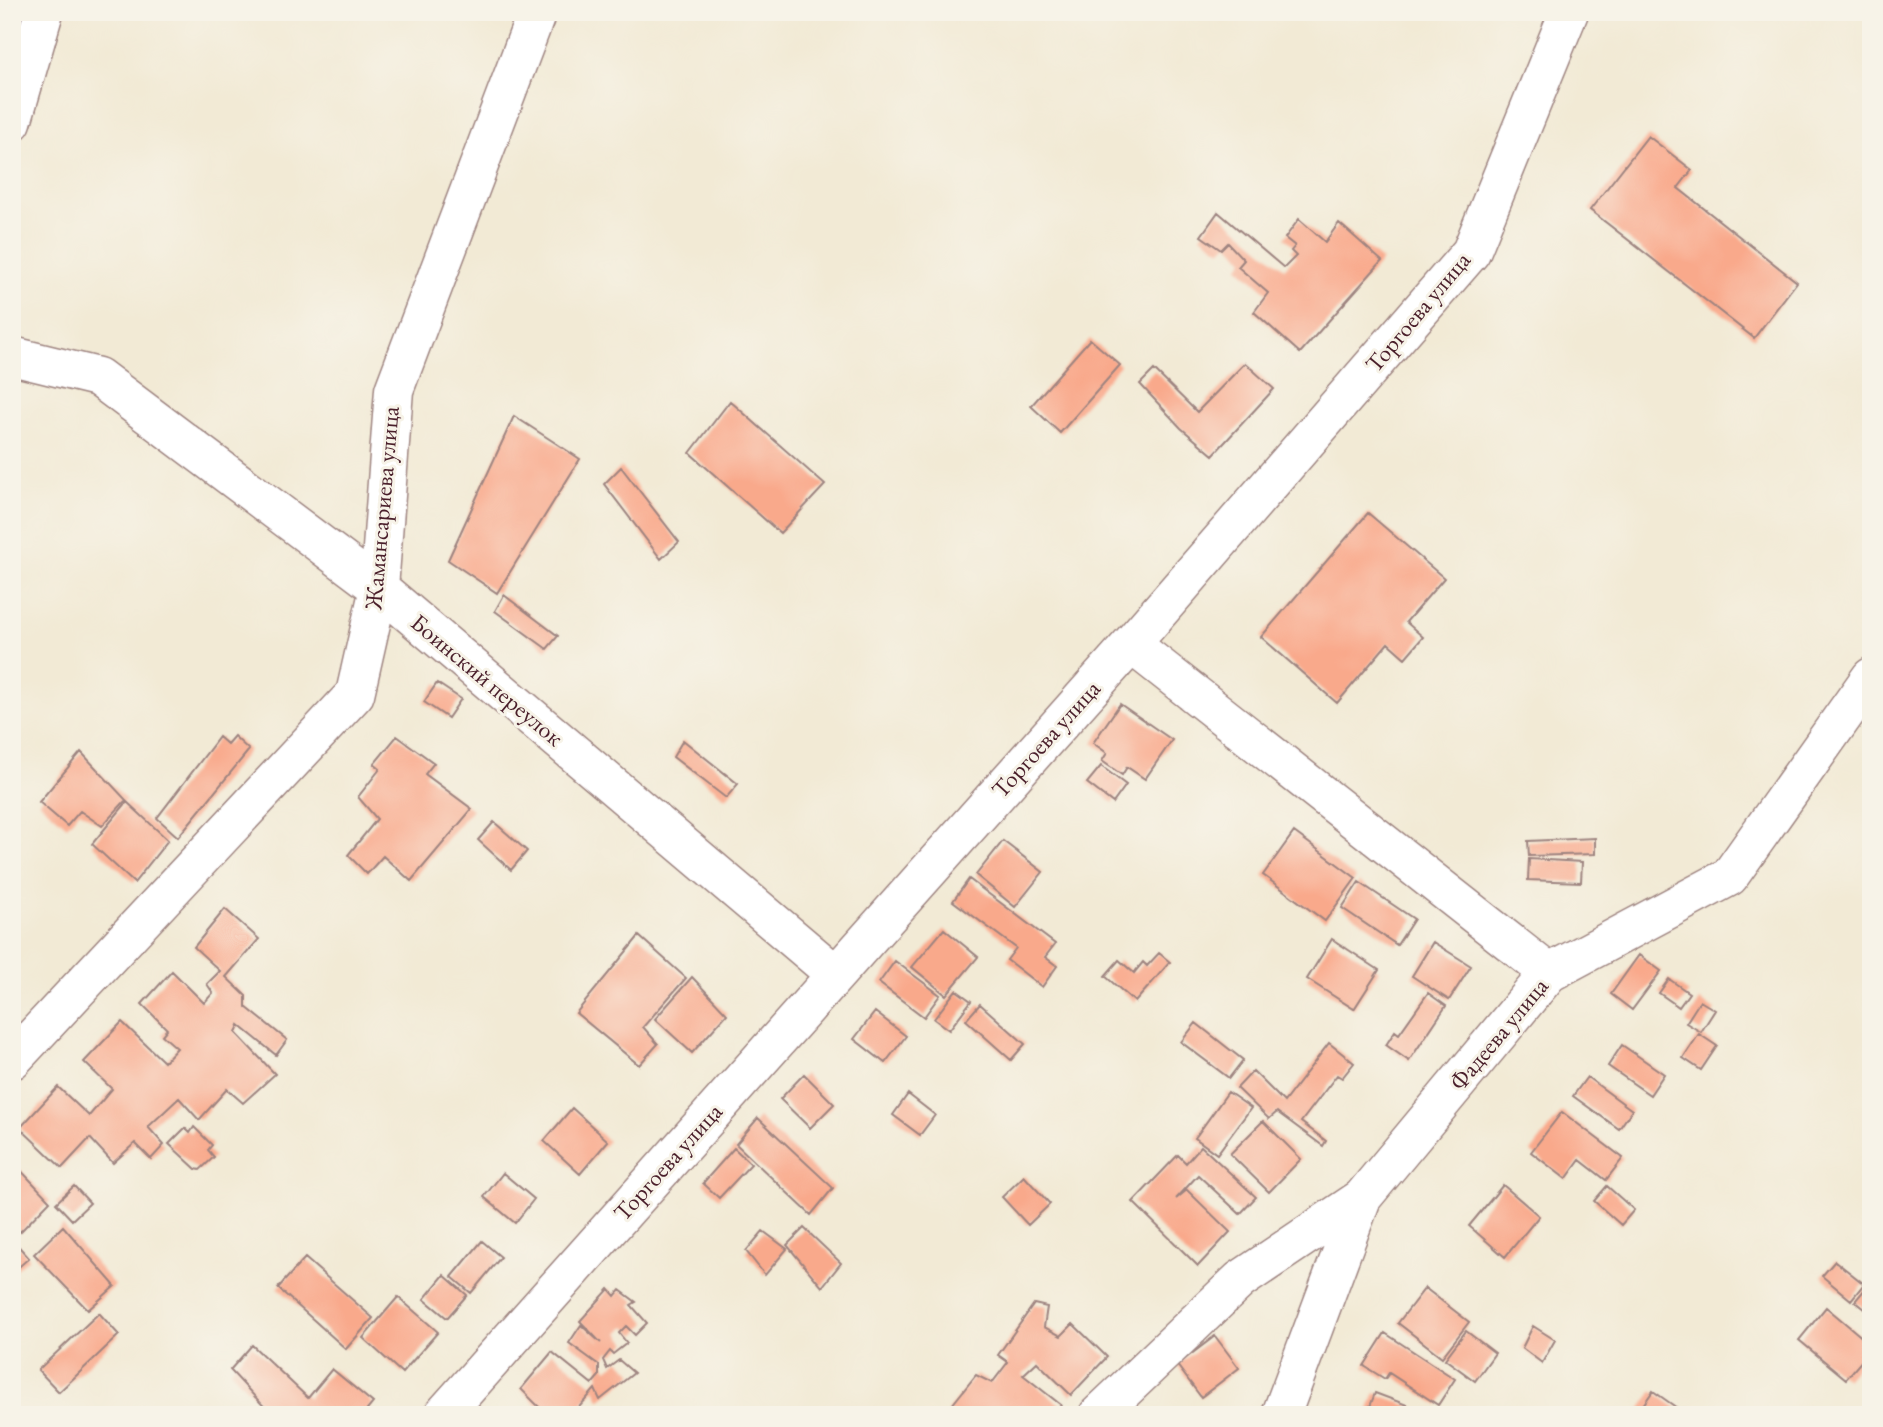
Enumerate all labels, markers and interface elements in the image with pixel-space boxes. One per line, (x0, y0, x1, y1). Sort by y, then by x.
street label: Торгоева улица (1358, 245, 1477, 378)
street label: Жамансариева улица (357, 404, 406, 612)
street label: Боинский переулок (404, 607, 571, 753)
street label: Торгоева улица (985, 673, 1107, 804)
street label: Фадеева улица (1442, 971, 1555, 1096)
street label: Торгоева улица (607, 1096, 729, 1227)

